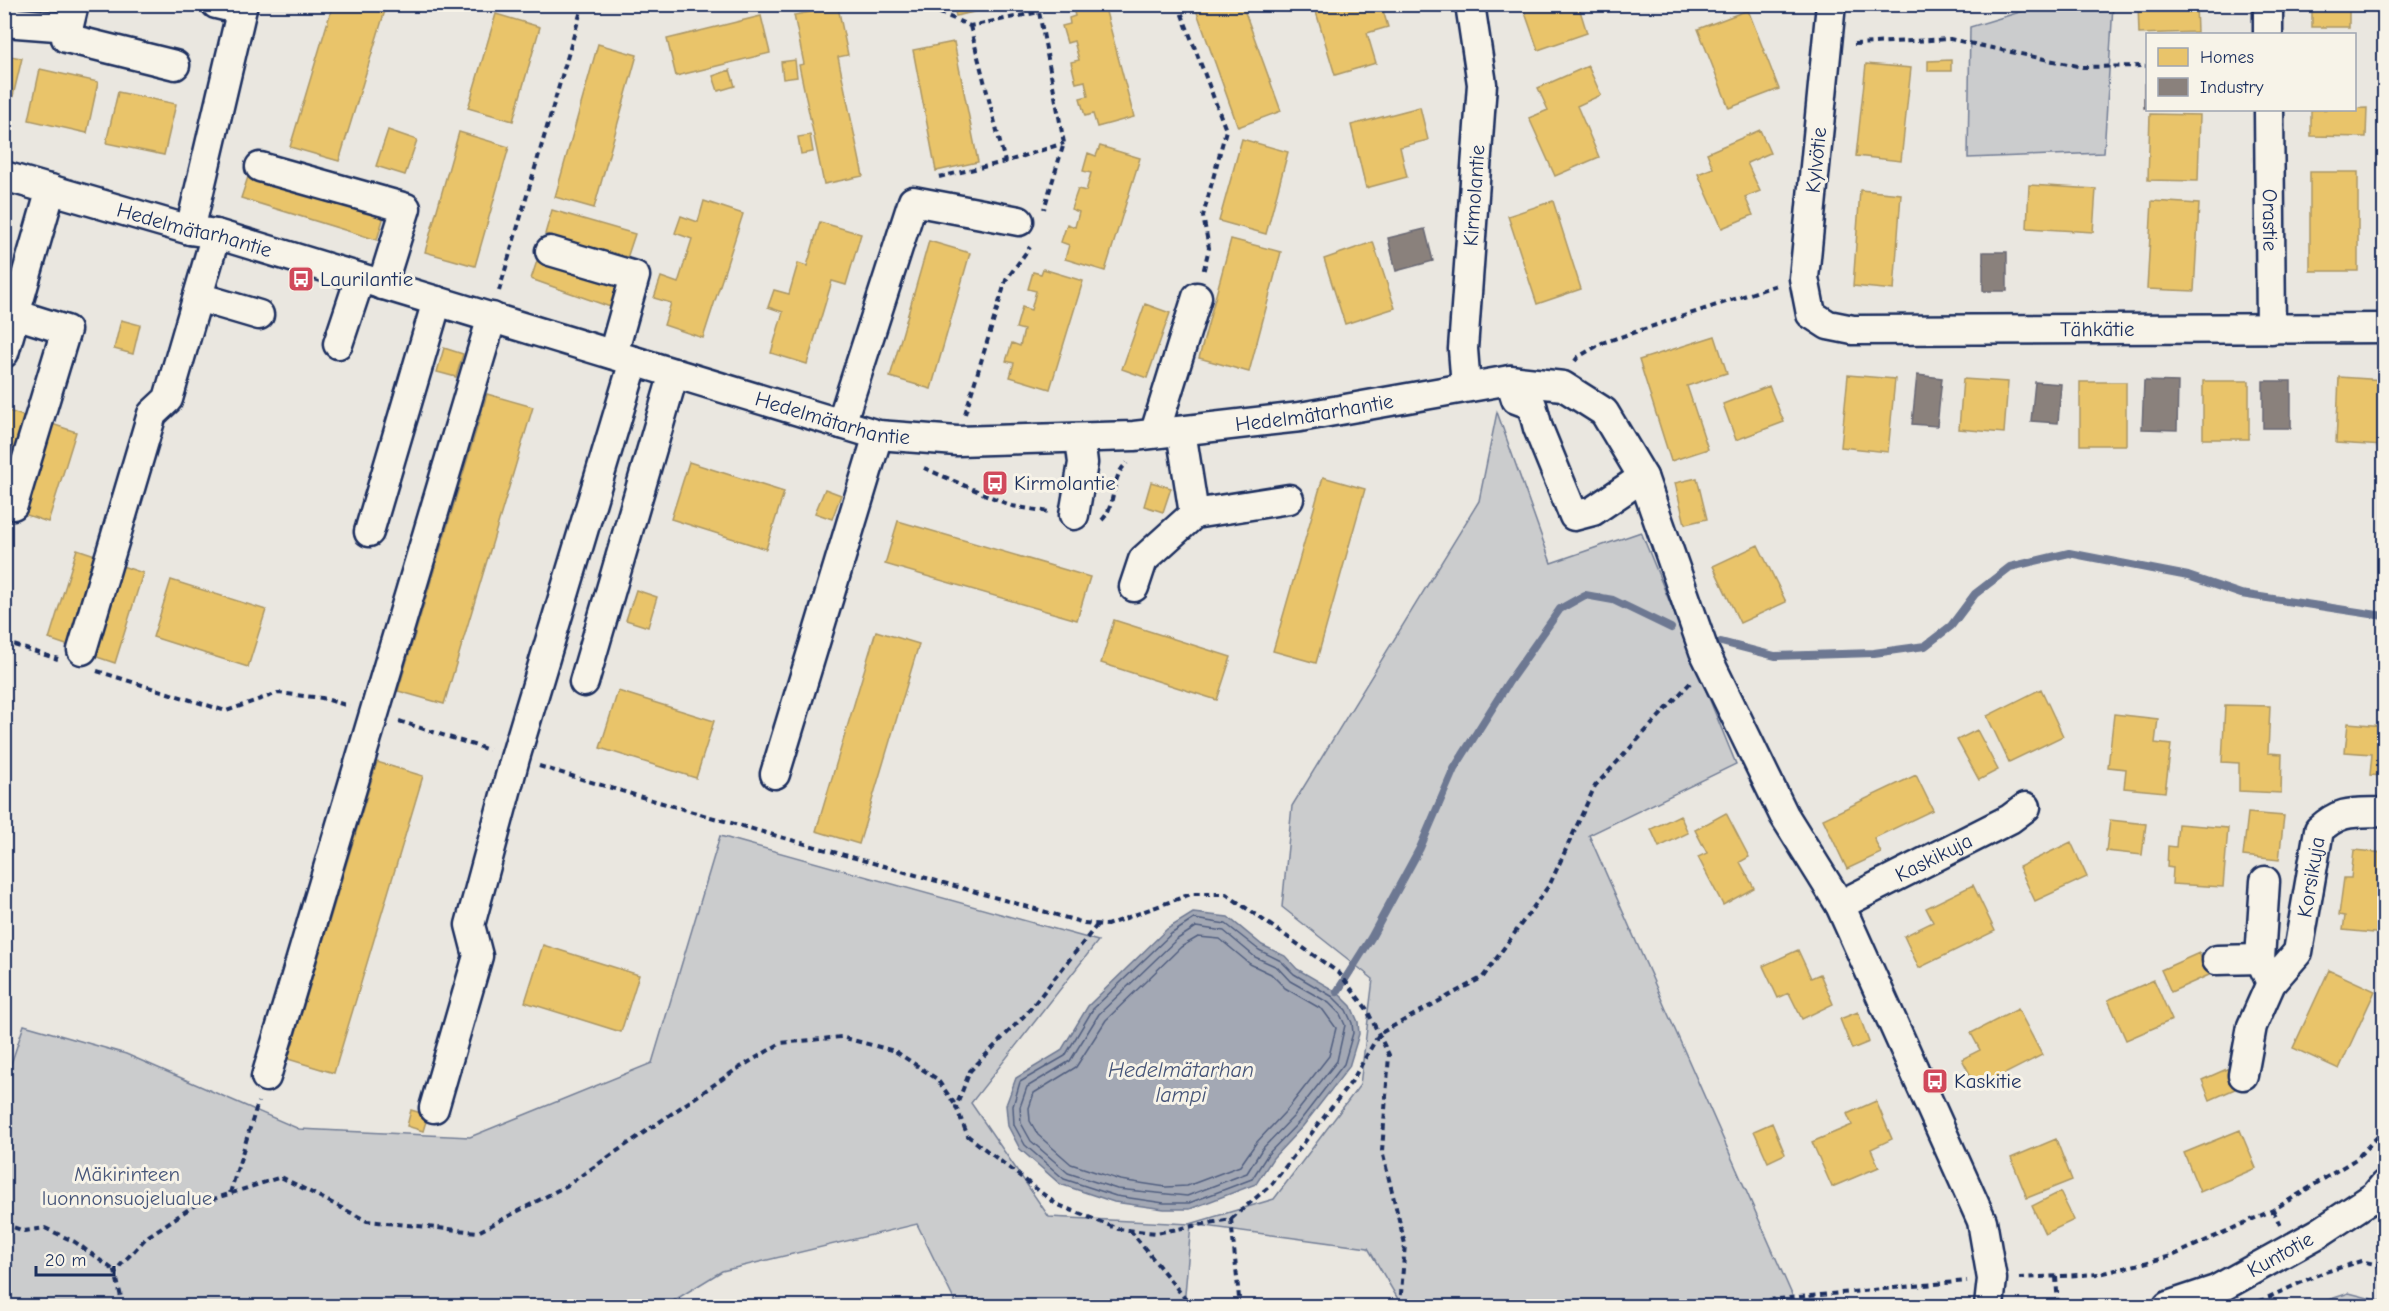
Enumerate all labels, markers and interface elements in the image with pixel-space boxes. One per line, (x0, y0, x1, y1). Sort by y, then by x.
legend (2146, 33, 2356, 111)
text: Homes (2200, 47, 2254, 68)
text: Industry (2200, 77, 2265, 98)
street label: Kylvötie (1801, 126, 1831, 194)
street label: Kirmolantie (1458, 144, 1490, 247)
street label: Orastie (2258, 189, 2282, 251)
street label: Hedelmätarhantie (114, 197, 275, 262)
bus stop icon: Laurilantie (286, 264, 316, 294)
place label: Laurilantie (320, 267, 413, 291)
street label: Tähkätie (2060, 317, 2135, 341)
street label: Hedelmätarhantie (752, 386, 911, 449)
street label: Hedelmätarhantie (1234, 389, 1395, 436)
bus stop icon: Kirmolantie (980, 468, 1010, 498)
place label: Kirmolantie (1014, 471, 1116, 495)
street label: Kaskikuja (1891, 828, 1976, 887)
street label: Korsikuja (2292, 835, 2330, 919)
water label: Hedelmätarhan lampi (1108, 1057, 1254, 1108)
bus stop icon: Kaskitie (1920, 1066, 1950, 1096)
place label: Kaskitie (1954, 1069, 2022, 1093)
park label: Mäkirinteen luonnonsuojelualue (42, 1162, 212, 1210)
street label: Kuntotie (2243, 1227, 2317, 1282)
scale bar (36, 1239, 114, 1277)
text: 20 m (45, 1250, 86, 1271)

